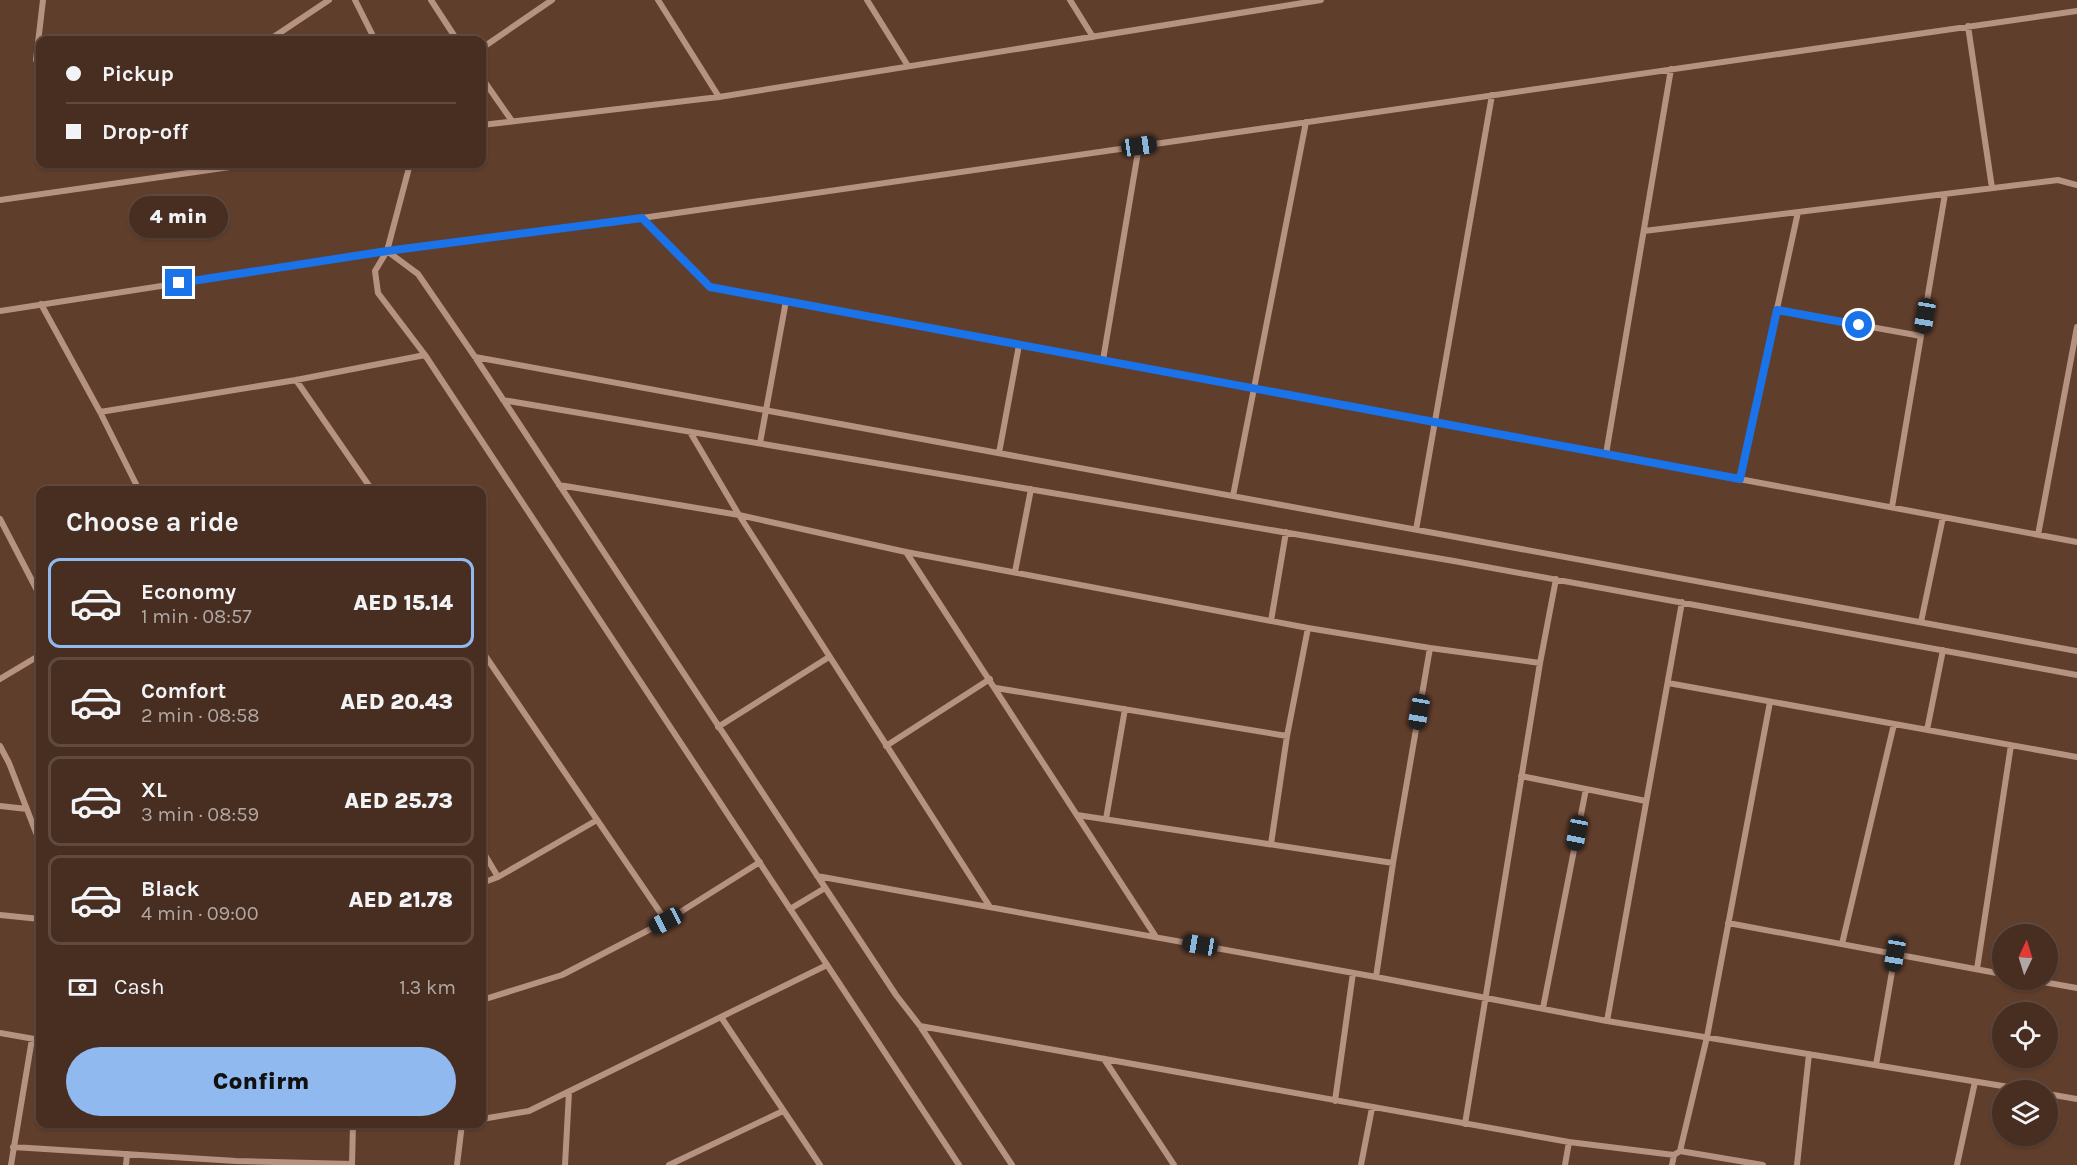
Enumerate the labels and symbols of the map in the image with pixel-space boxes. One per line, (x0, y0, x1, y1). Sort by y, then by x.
car (1120, 135, 1158, 157)
callout: 4 min (130, 196, 228, 238)
route end (165, 269, 192, 296)
car (1913, 297, 1937, 335)
route start (1845, 311, 1872, 338)
car (1407, 693, 1431, 731)
car (1565, 814, 1589, 852)
car (646, 905, 686, 937)
north arrow (1992, 924, 2058, 990)
car (1181, 933, 1219, 957)
car (1883, 935, 1907, 973)

